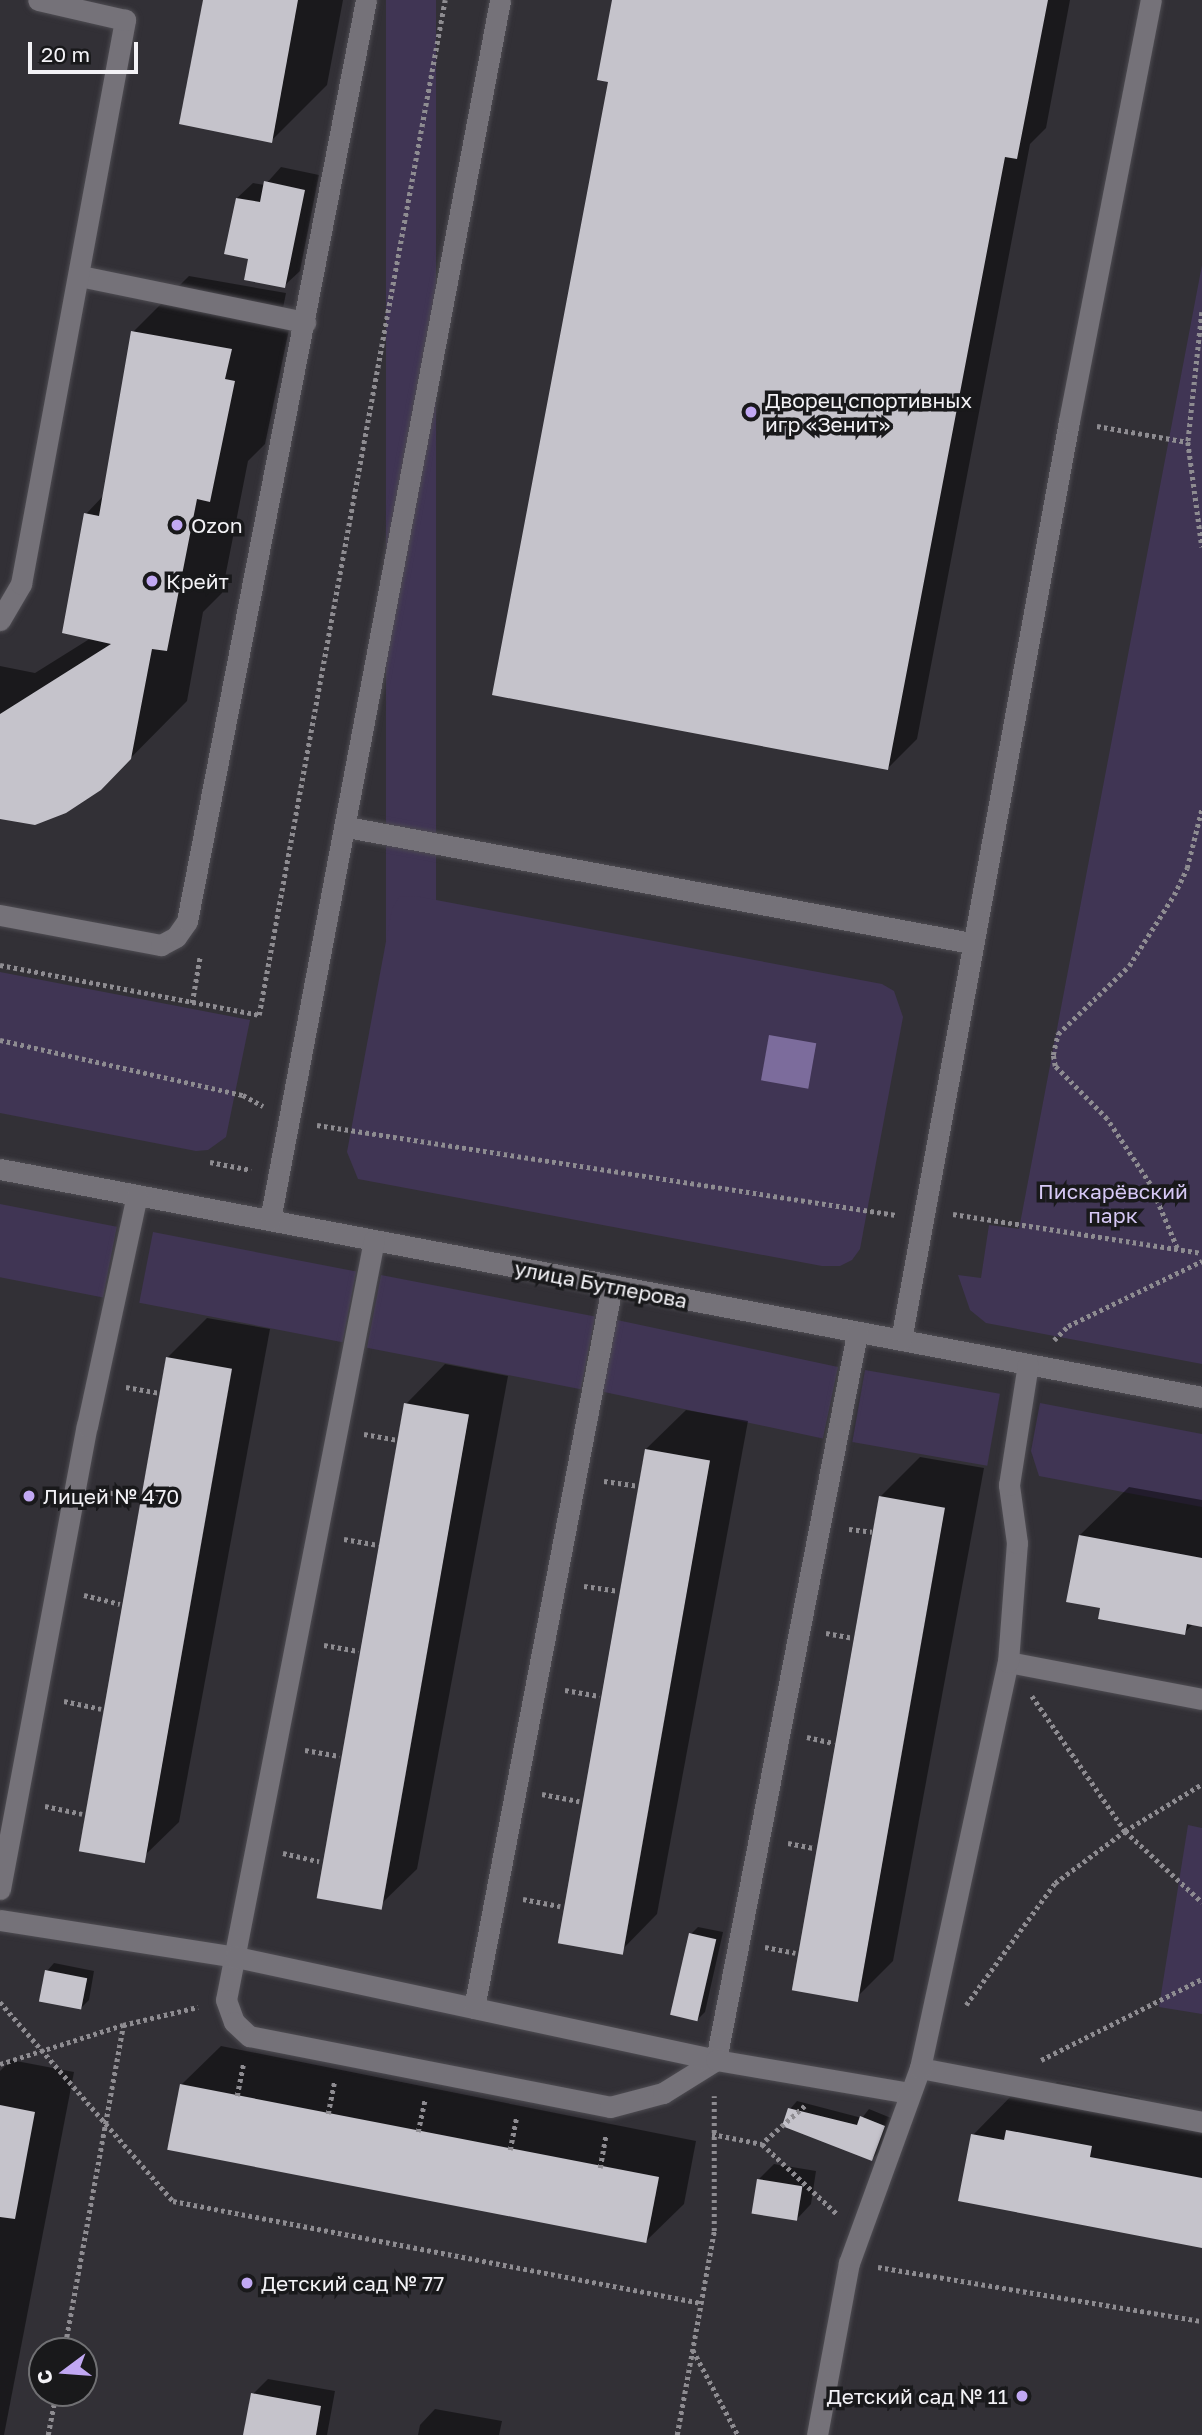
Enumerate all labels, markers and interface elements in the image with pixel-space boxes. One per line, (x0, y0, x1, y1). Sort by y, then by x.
scale bar (32, 28, 142, 72)
text: 20 m (41, 41, 90, 67)
place label: Дворец спортивных игр «Зенит» (765, 387, 972, 437)
marker: Дворец спортивных игр «Зенит» (743, 404, 759, 420)
place label: Ozon (191, 512, 243, 538)
marker: Ozon (169, 517, 185, 533)
place label: Крейт (166, 568, 229, 594)
marker: Крейт (144, 573, 160, 589)
park label: Пискарёвский парк (1038, 1178, 1188, 1228)
street label: улица Бутлерова (512, 1255, 690, 1313)
place label: Лицей № 470 (43, 1483, 179, 1509)
marker: Лицей № 470 (21, 1488, 37, 1504)
place label: Детский сад № 77 (261, 2270, 444, 2296)
marker: Детский сад № 77 (239, 2275, 255, 2291)
north arrow (28, 2337, 98, 2407)
text: С (31, 2368, 57, 2387)
place label: Детский сад № 11 (827, 2383, 1008, 2409)
marker: Детский сад № 11 (1014, 2388, 1030, 2404)

